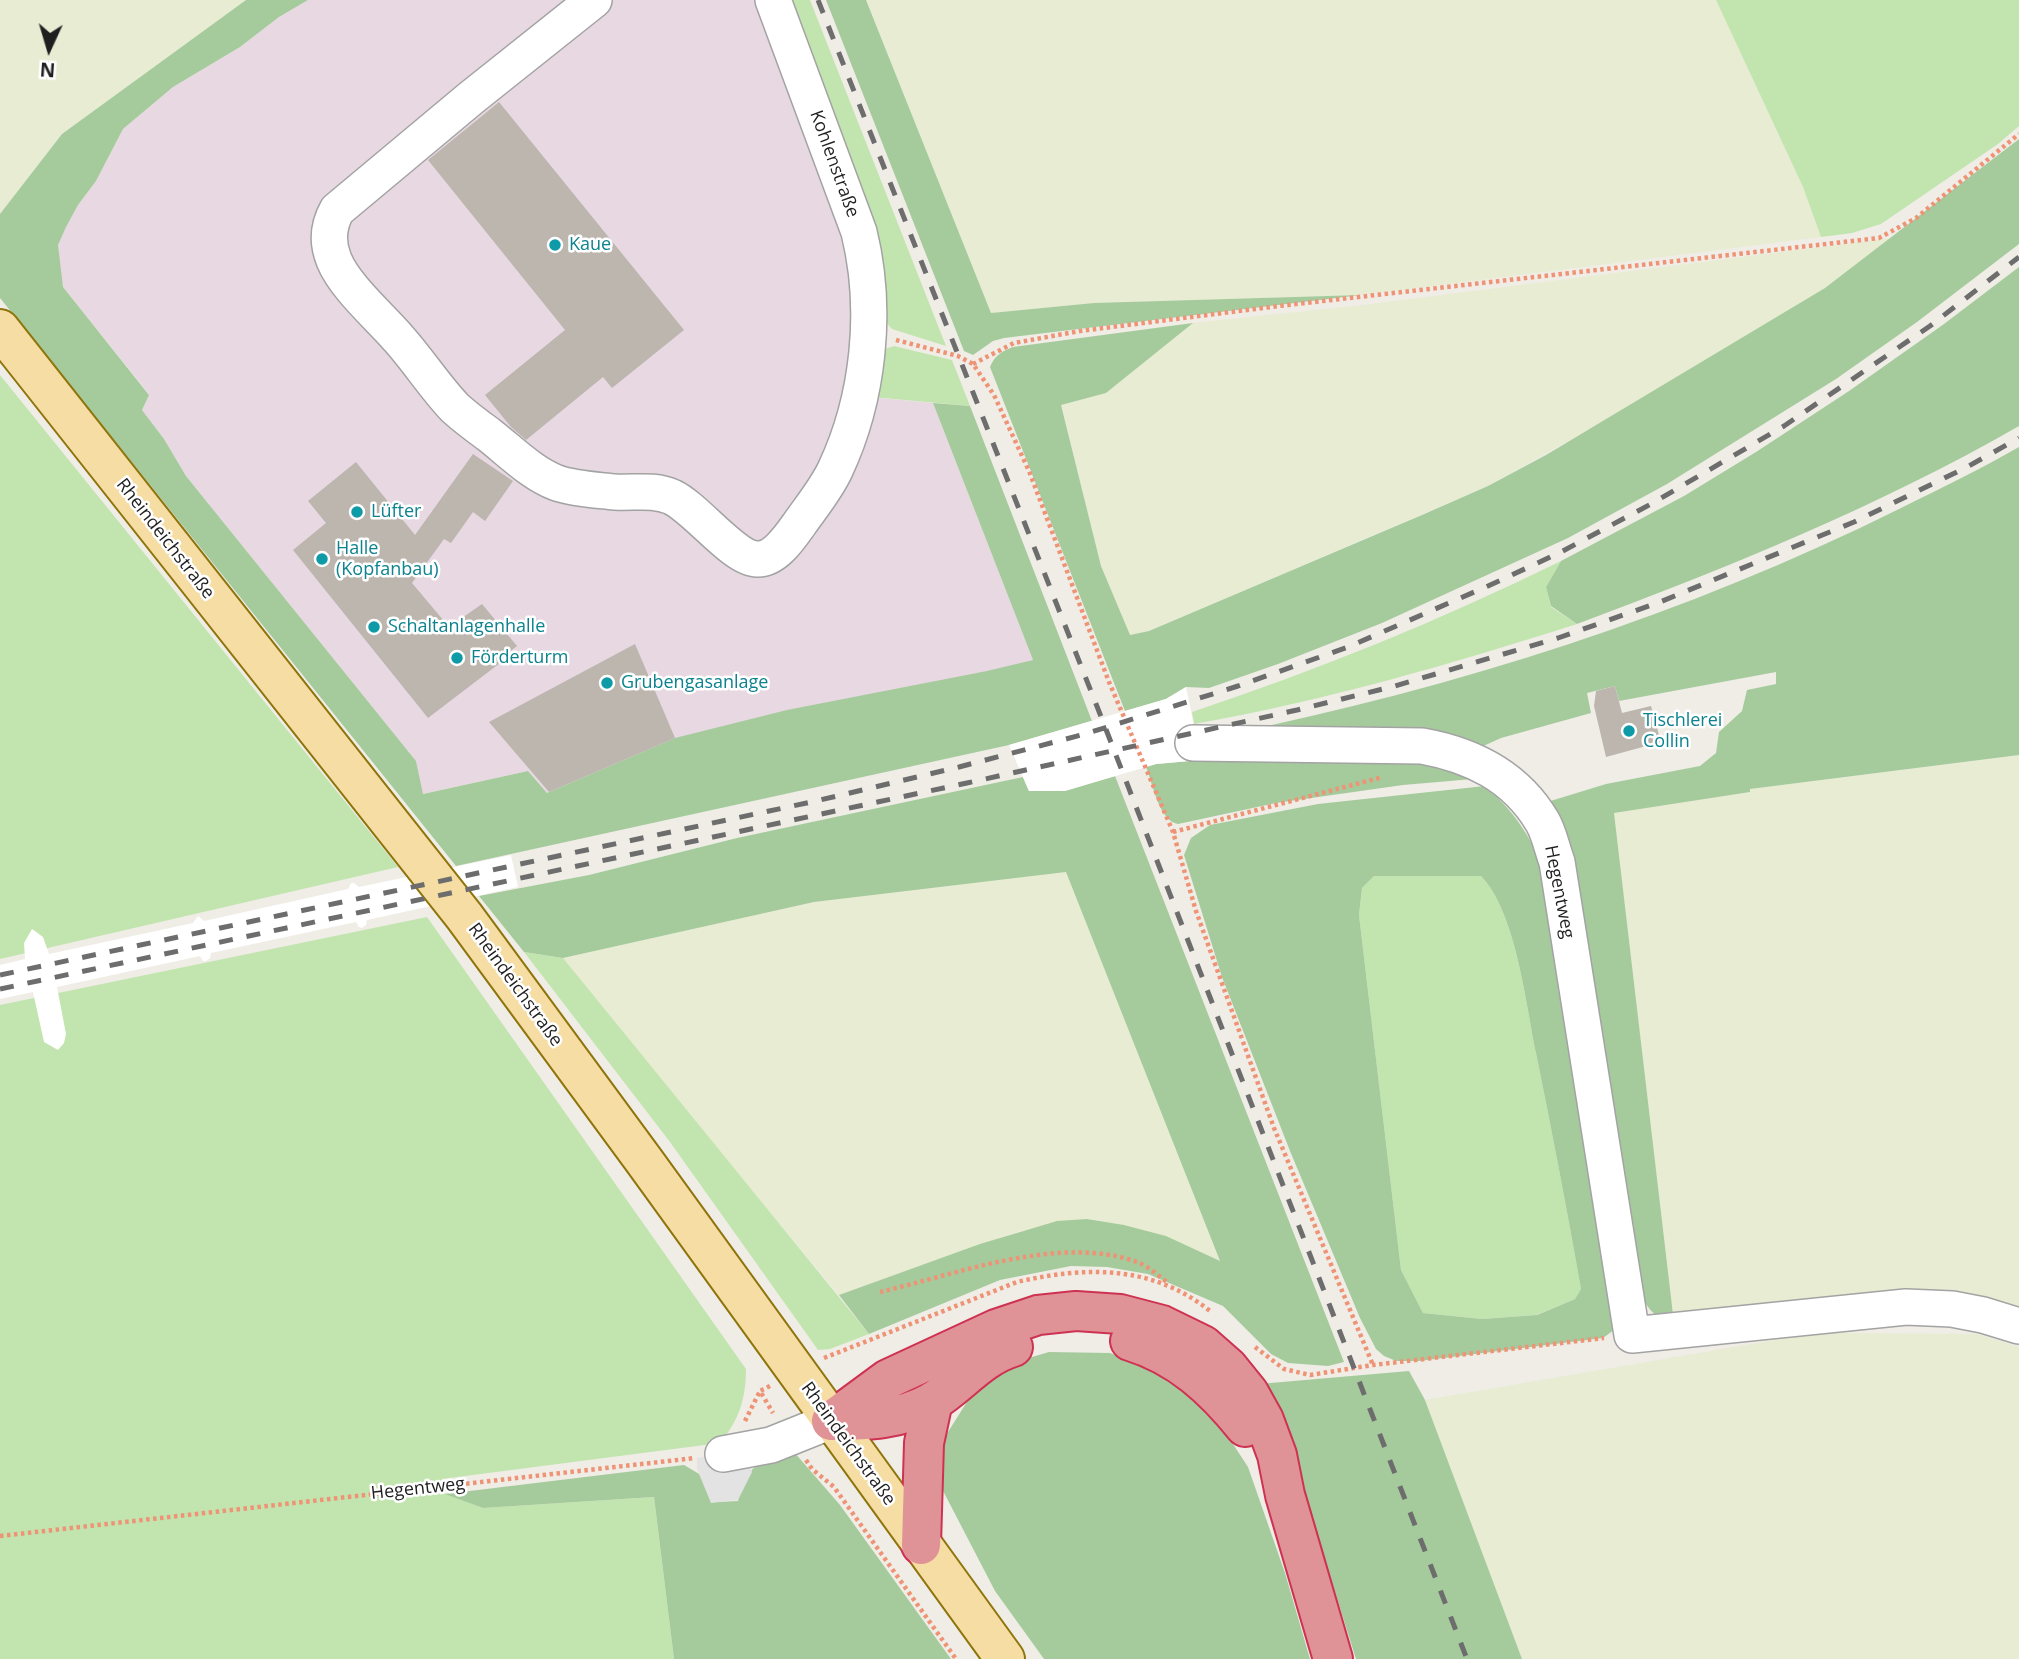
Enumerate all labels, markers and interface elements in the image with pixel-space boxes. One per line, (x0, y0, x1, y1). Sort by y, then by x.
north arrow (14, 14, 84, 84)
text: N (39, 56, 56, 83)
street label: Kohlenstraße (805, 108, 863, 220)
place label: Kaue (569, 234, 611, 256)
marker: Kaue (547, 237, 563, 253)
street label: Rheindeichstraße (111, 474, 219, 604)
place label: Lüfter (371, 501, 421, 523)
marker: Lüfter (349, 504, 365, 520)
place label: Halle (Kopfanbau) (336, 538, 439, 580)
marker: Halle (Kopfanbau) (314, 551, 330, 567)
place label: Schaltanlagenhalle (388, 616, 545, 638)
marker: Schaltanlagenhalle (366, 619, 382, 635)
place label: Förderturm (471, 647, 568, 669)
marker: Förderturm (449, 650, 465, 666)
place label: Grubengasanlage (621, 672, 768, 694)
marker: Grubengasanlage (599, 675, 615, 691)
place label: Tischlerei Collin (1643, 710, 1722, 752)
marker: Tischlerei Collin (1621, 723, 1637, 739)
street label: Hegentweg (1539, 844, 1579, 940)
street label: Rheindeichstraße (463, 919, 567, 1051)
street label: Rheindeichstraße (796, 1378, 900, 1510)
street label: Hegentweg (370, 1473, 466, 1505)

